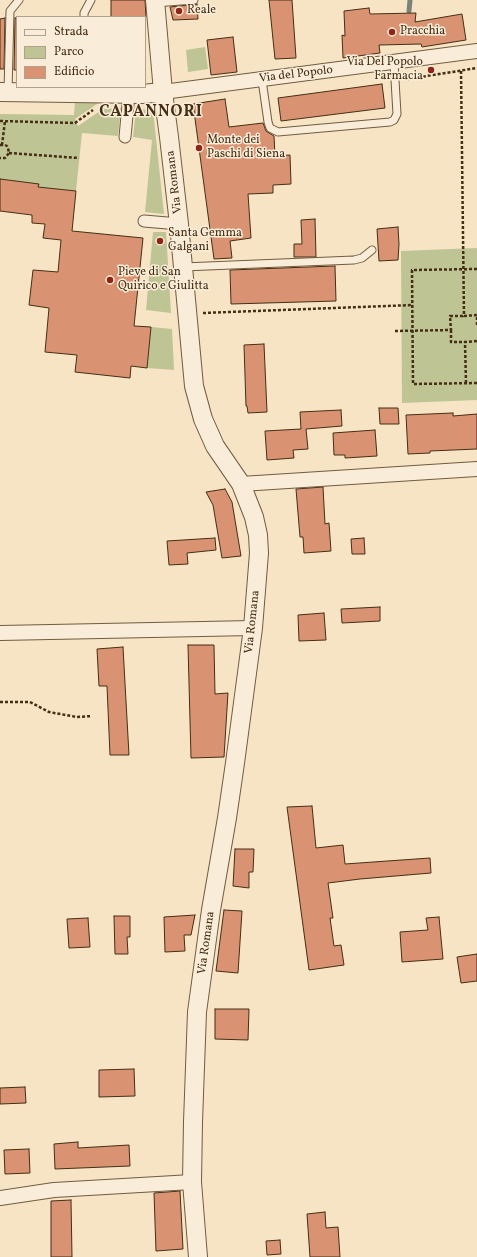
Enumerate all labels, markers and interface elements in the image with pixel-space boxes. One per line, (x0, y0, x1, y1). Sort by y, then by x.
place label: Reale (187, 4, 216, 18)
marker: Reale (174, 6, 184, 16)
legend (16, 16, 146, 88)
text: Strada (54, 24, 89, 40)
place label: Pracchia (400, 25, 445, 39)
marker: Pracchia (387, 27, 397, 37)
text: Parco (54, 44, 84, 60)
place label: Via Del Popolo Farmacia (347, 56, 423, 84)
street label: Via del Popolo (258, 63, 334, 87)
text: Edificio (54, 64, 94, 80)
marker: Via Del Popolo Farmacia (426, 65, 436, 75)
district label: CAPANNORI (99, 103, 203, 123)
place label: Monte dei Paschi di Siena (207, 134, 285, 162)
marker: Monte dei Paschi di Siena (194, 143, 204, 153)
street label: Via Romana (164, 150, 186, 214)
place label: Santa Gemma Galgani (168, 227, 242, 255)
marker: Santa Gemma Galgani (155, 236, 165, 246)
place label: Pieve di San Quirico e Giulitta (118, 266, 209, 294)
marker: Pieve di San Quirico e Giulitta (105, 275, 115, 285)
street label: Via Romana (243, 590, 263, 654)
street label: Via Romana (195, 910, 219, 976)

